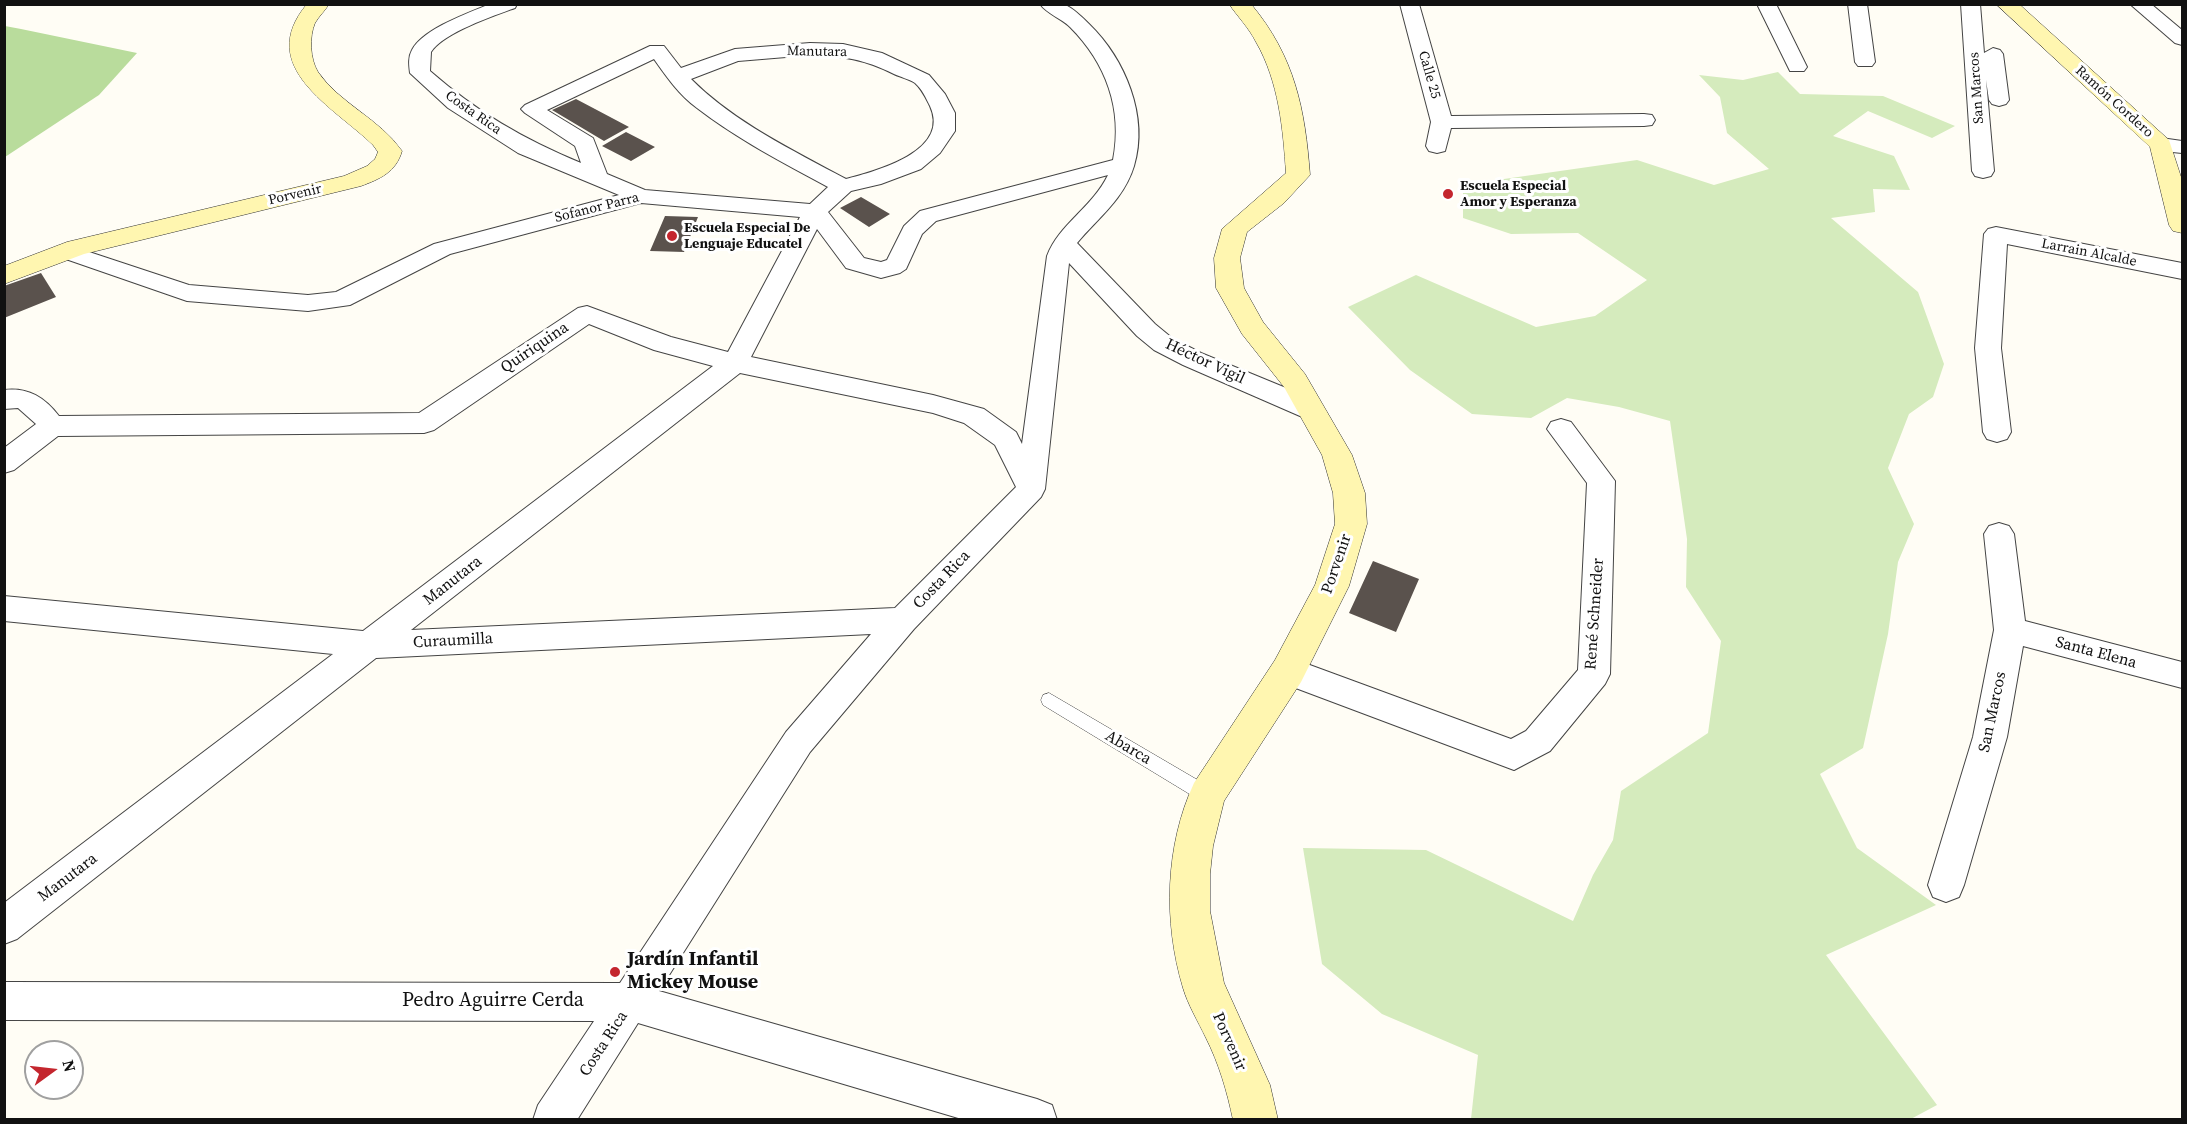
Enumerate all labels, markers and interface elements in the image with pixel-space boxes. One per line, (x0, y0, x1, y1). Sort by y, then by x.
street label: Manutara (787, 43, 847, 61)
street label: Calle 25 (1414, 49, 1444, 101)
street label: San Marcos (1966, 52, 1988, 124)
street label: Ramón Cordero (2072, 63, 2156, 141)
street label: Costa Rica (442, 88, 504, 138)
place label: Escuela Especial Amor y Esperanza (1460, 178, 1577, 210)
street label: Porvenir (267, 181, 323, 209)
marker: Escuela Especial Amor y Esperanza (1441, 187, 1455, 201)
street label: Sofanor Parra (553, 189, 641, 227)
place label: Escuela Especial De Lenguaje Educatel (684, 220, 810, 252)
marker: Escuela Especial De Lenguaje Educatel (665, 229, 679, 243)
street label: Larrain Alcalde (2040, 236, 2138, 270)
street label: Quiriquina (497, 318, 573, 378)
street label: Héctor Vigil (1162, 335, 1248, 389)
street label: Porvenir (1318, 532, 1356, 596)
street label: Costa Rica (909, 547, 975, 613)
street label: Manutara (420, 552, 486, 610)
street label: René Schneider (1582, 557, 1608, 671)
street label: Curaumilla (413, 629, 493, 653)
street label: Santa Elena (2053, 633, 2139, 673)
street label: San Marcos (1975, 670, 2011, 754)
street label: Abarca (1101, 727, 1155, 769)
street label: Manutara (35, 850, 101, 906)
place label: Jardín Infantil Mickey Mouse (627, 948, 758, 995)
marker: Jardín Infantil Mickey Mouse (608, 965, 622, 979)
street label: Pedro Aguirre Cerda (402, 989, 584, 1013)
street label: Costa Rica (576, 1008, 632, 1080)
street label: Porvenir (1208, 1010, 1250, 1074)
north arrow (24, 1040, 84, 1100)
text: N (57, 1057, 82, 1074)

